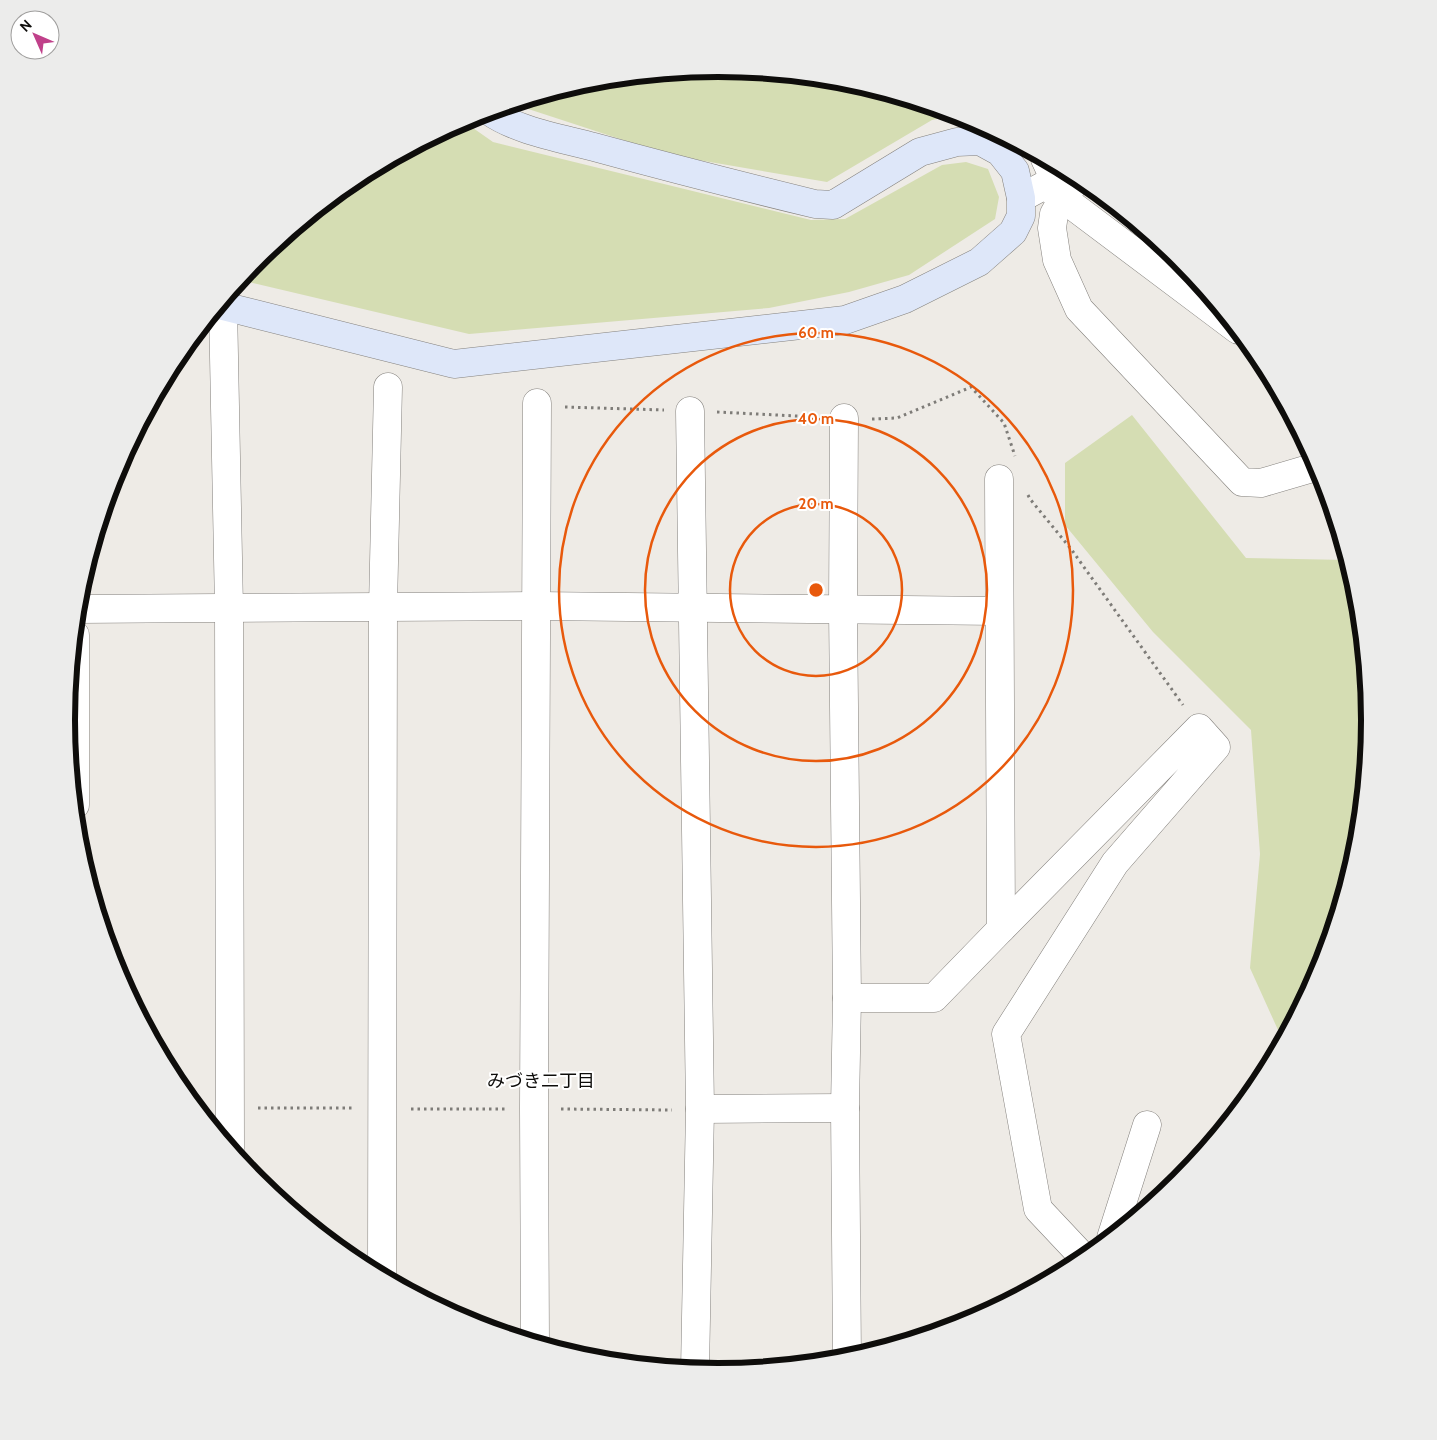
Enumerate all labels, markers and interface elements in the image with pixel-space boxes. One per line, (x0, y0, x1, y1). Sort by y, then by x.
north arrow (10, 10, 60, 60)
text: N (16, 16, 36, 36)
text: 60 m (798, 324, 834, 342)
text: 40 m (798, 410, 834, 428)
text: 20 m (799, 495, 833, 513)
centre of rings (807, 581, 825, 599)
district label: みづき二丁目 (487, 1070, 595, 1092)

